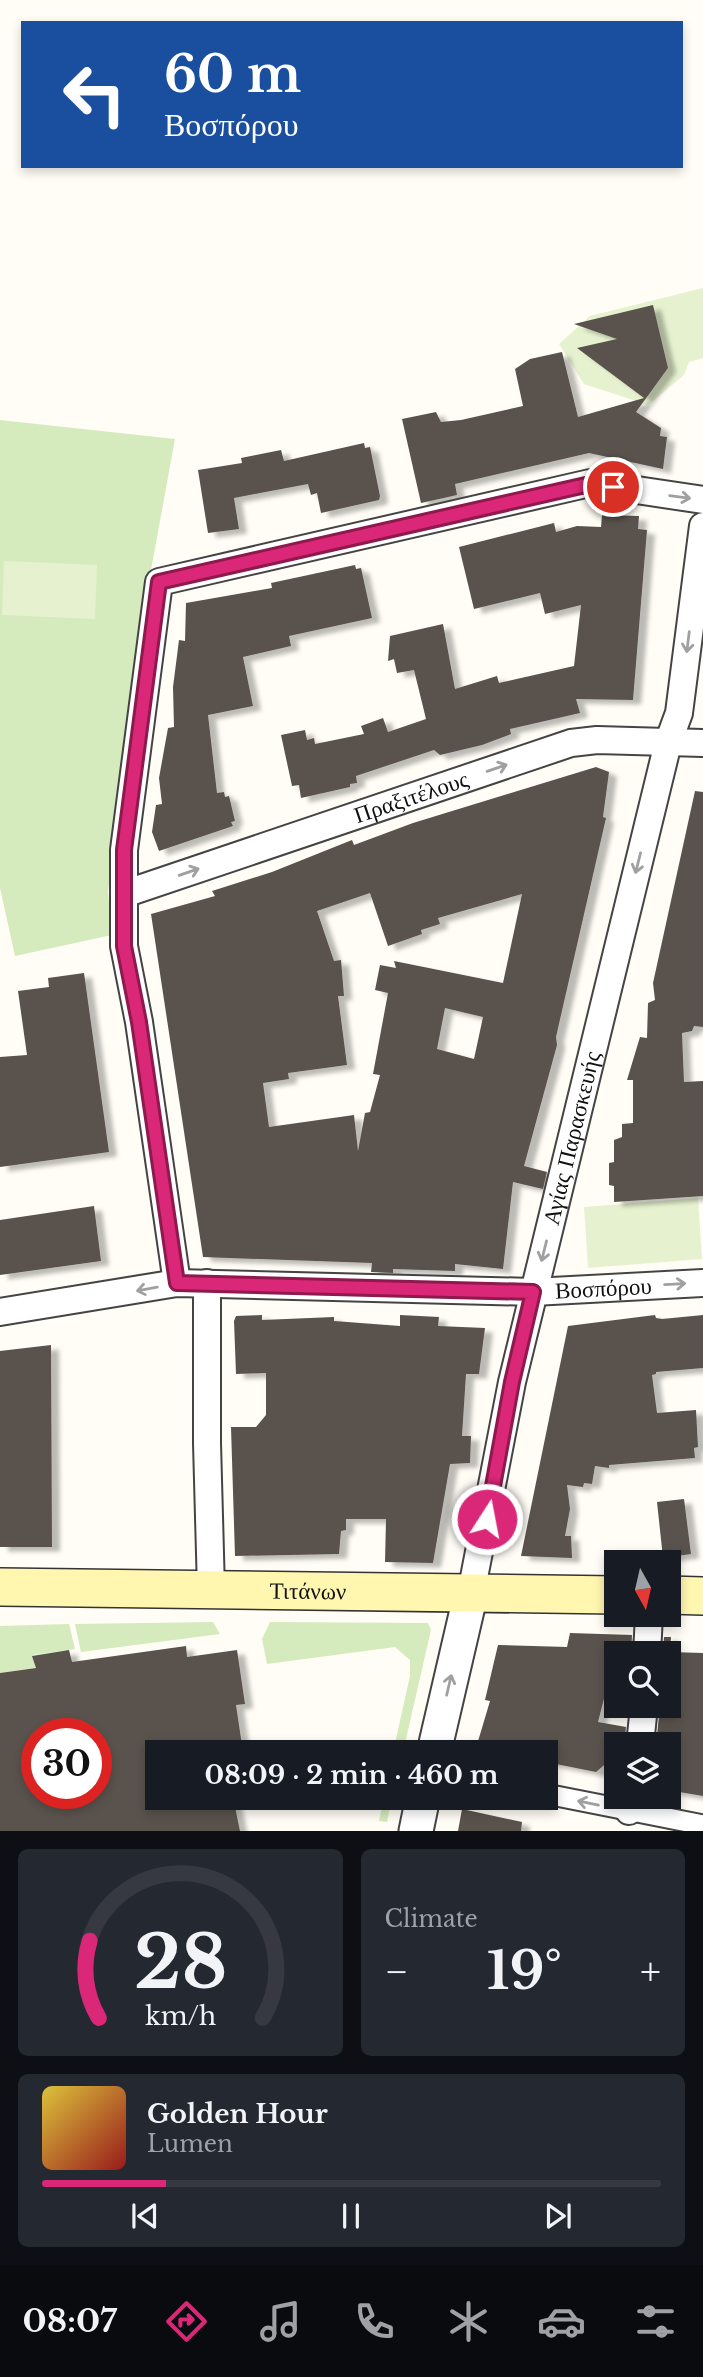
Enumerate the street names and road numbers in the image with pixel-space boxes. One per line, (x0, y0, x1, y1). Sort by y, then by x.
street label: Πραξιτέλους (350, 765, 472, 829)
street label: Αγίας Παρασκευής (537, 1049, 606, 1228)
street label: Βοσπόρου (554, 1272, 652, 1305)
street label: Τιτάνων (269, 1577, 347, 1605)

